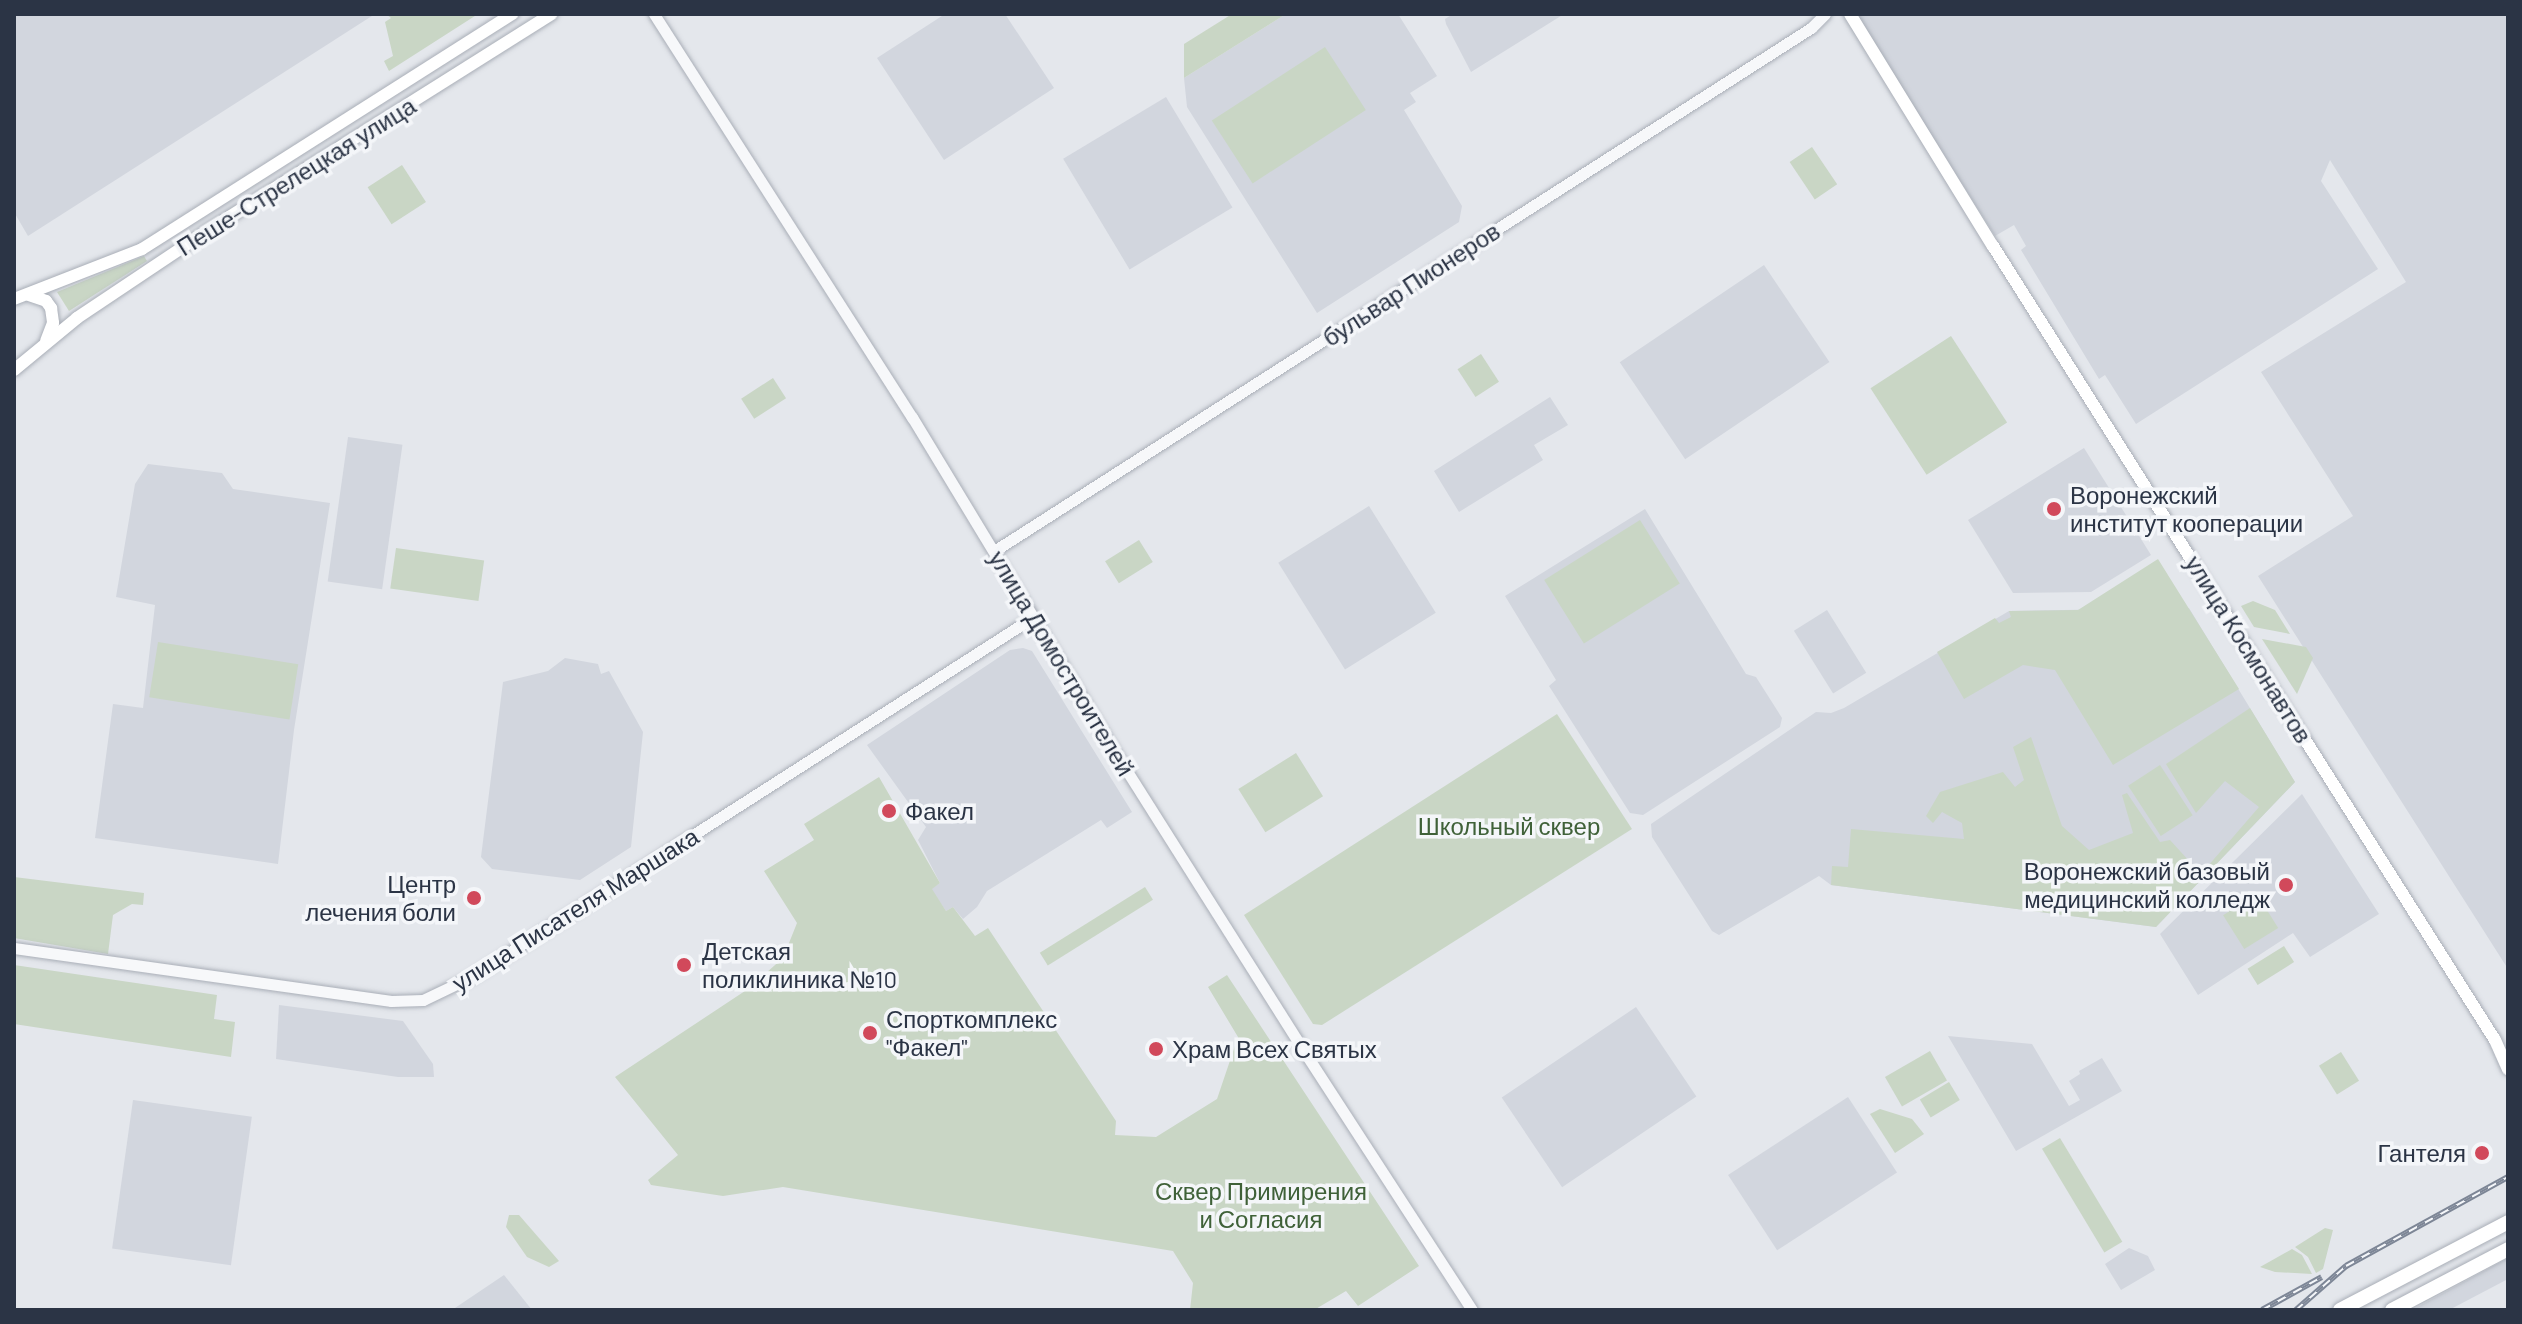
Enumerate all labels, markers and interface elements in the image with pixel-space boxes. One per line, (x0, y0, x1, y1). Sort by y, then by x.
street label: Пеше-Стрелецкая улица (171, 91, 421, 261)
street label: бульвар Пионеров (1317, 216, 1505, 352)
place label: Воронежский институт кооперации (2070, 481, 2303, 537)
marker: Воронежский институт кооперации (2045, 500, 2063, 518)
street label: улица Домостроителей (983, 545, 1141, 781)
street label: улица Космонавтов (2180, 550, 2318, 748)
place label: Факел (905, 797, 974, 825)
marker: Факел (880, 802, 898, 820)
park label: Школьный сквер (1418, 812, 1600, 840)
street label: улица Писателя Маршака (446, 821, 704, 997)
place label: Воронежский базовый медицинский колледж (2024, 857, 2270, 913)
place label: Центр лечения боли (305, 870, 456, 926)
marker: Воронежский базовый медицинский колледж (2277, 876, 2295, 894)
marker: Центр лечения боли (463, 887, 485, 909)
place label: Детская поликлиника №10 (702, 937, 897, 993)
marker: Детская поликлиника №10 (673, 954, 695, 976)
place label: Спорткомплекс "Факел" (886, 1005, 1057, 1061)
marker: Спорткомплекс "Факел" (861, 1024, 879, 1042)
place label: Храм Всех Святых (1172, 1035, 1377, 1063)
marker: Храм Всех Святых (1147, 1040, 1165, 1058)
place label: Гантеля (2377, 1139, 2466, 1167)
marker: Гантеля (2473, 1144, 2491, 1162)
park label: Сквер Примирения и Согласия (1155, 1177, 1367, 1233)

